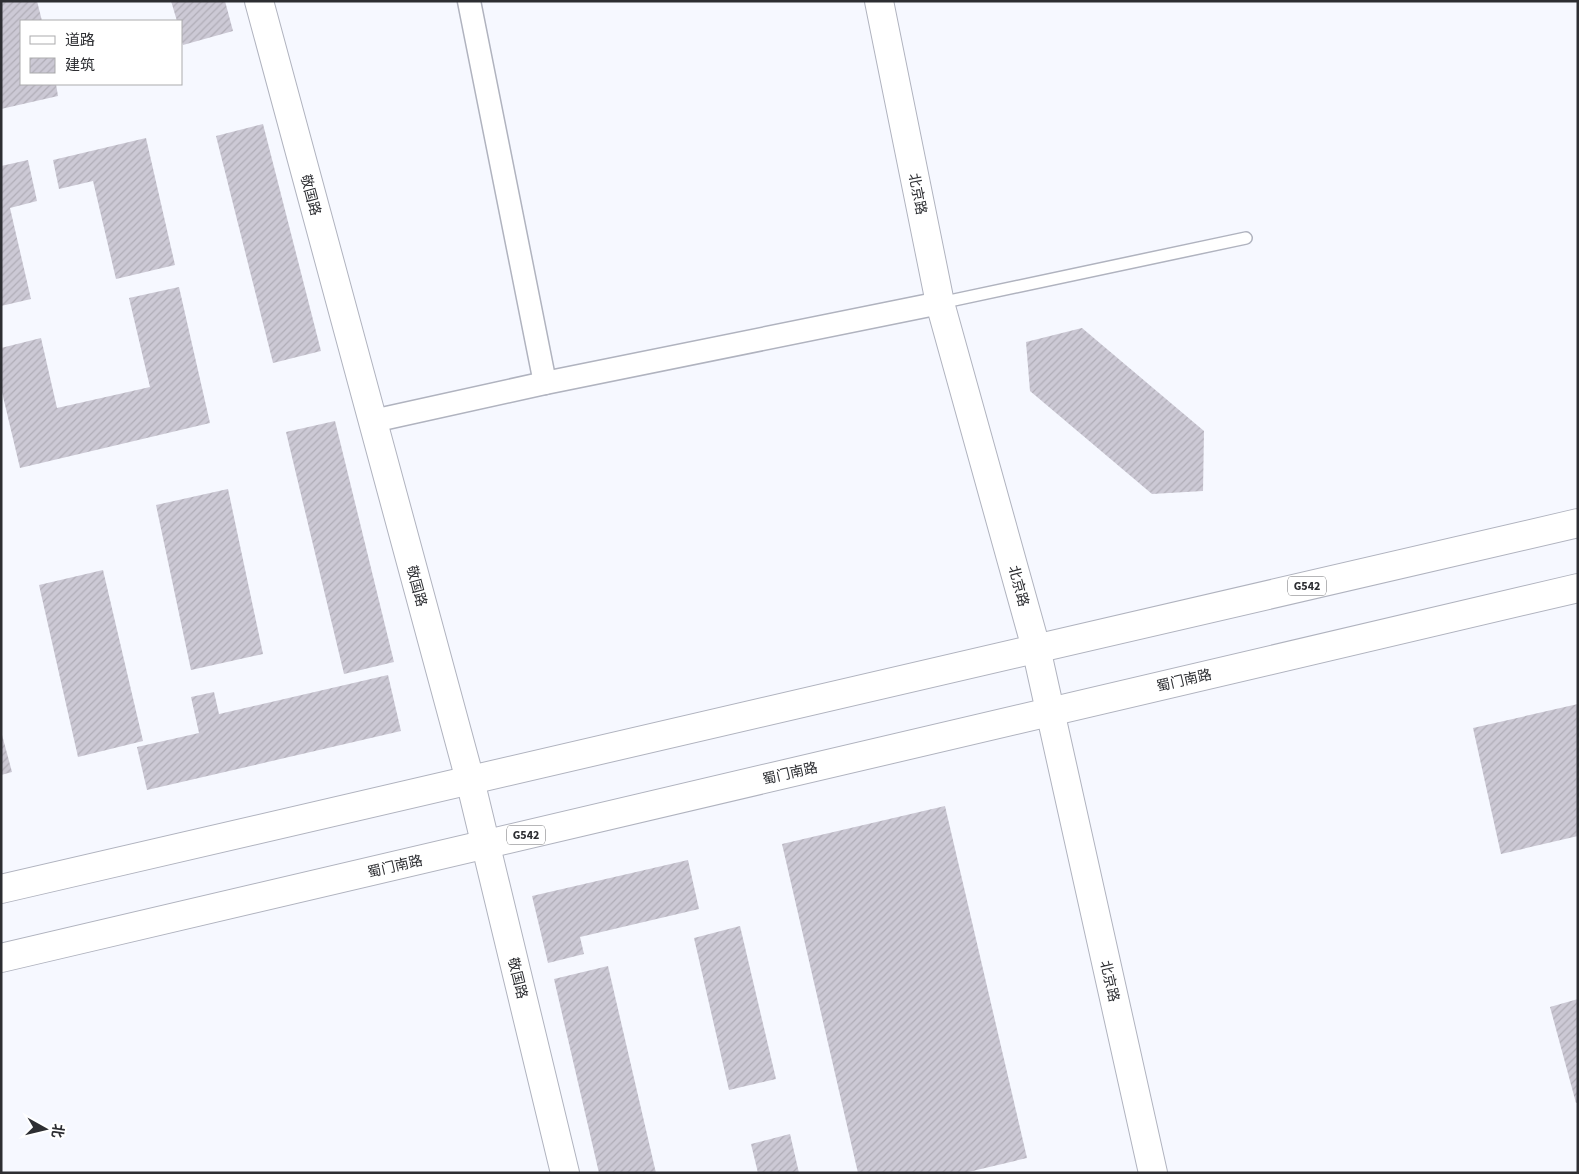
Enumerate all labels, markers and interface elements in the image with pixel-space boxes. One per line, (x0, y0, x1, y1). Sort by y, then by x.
legend (20, 20, 182, 85)
text: 道路 (65, 30, 95, 51)
text: 建筑 (65, 55, 95, 76)
street label: 敬国路 (295, 172, 325, 218)
street label: 北京路 (903, 172, 931, 217)
street label: 敬国路 (401, 563, 431, 609)
street label: 北京路 (1003, 563, 1033, 609)
road number: G542 (1288, 576, 1326, 596)
street label: 蜀门南路 (1155, 665, 1214, 697)
street label: 蜀门南路 (761, 758, 820, 790)
road number: G542 (507, 826, 545, 844)
street label: 蜀门南路 (366, 851, 425, 883)
street label: 敬国路 (502, 955, 532, 1001)
street label: 北京路 (1095, 959, 1123, 1004)
north arrow (20, 1104, 70, 1154)
text: 北 (46, 1122, 68, 1139)

